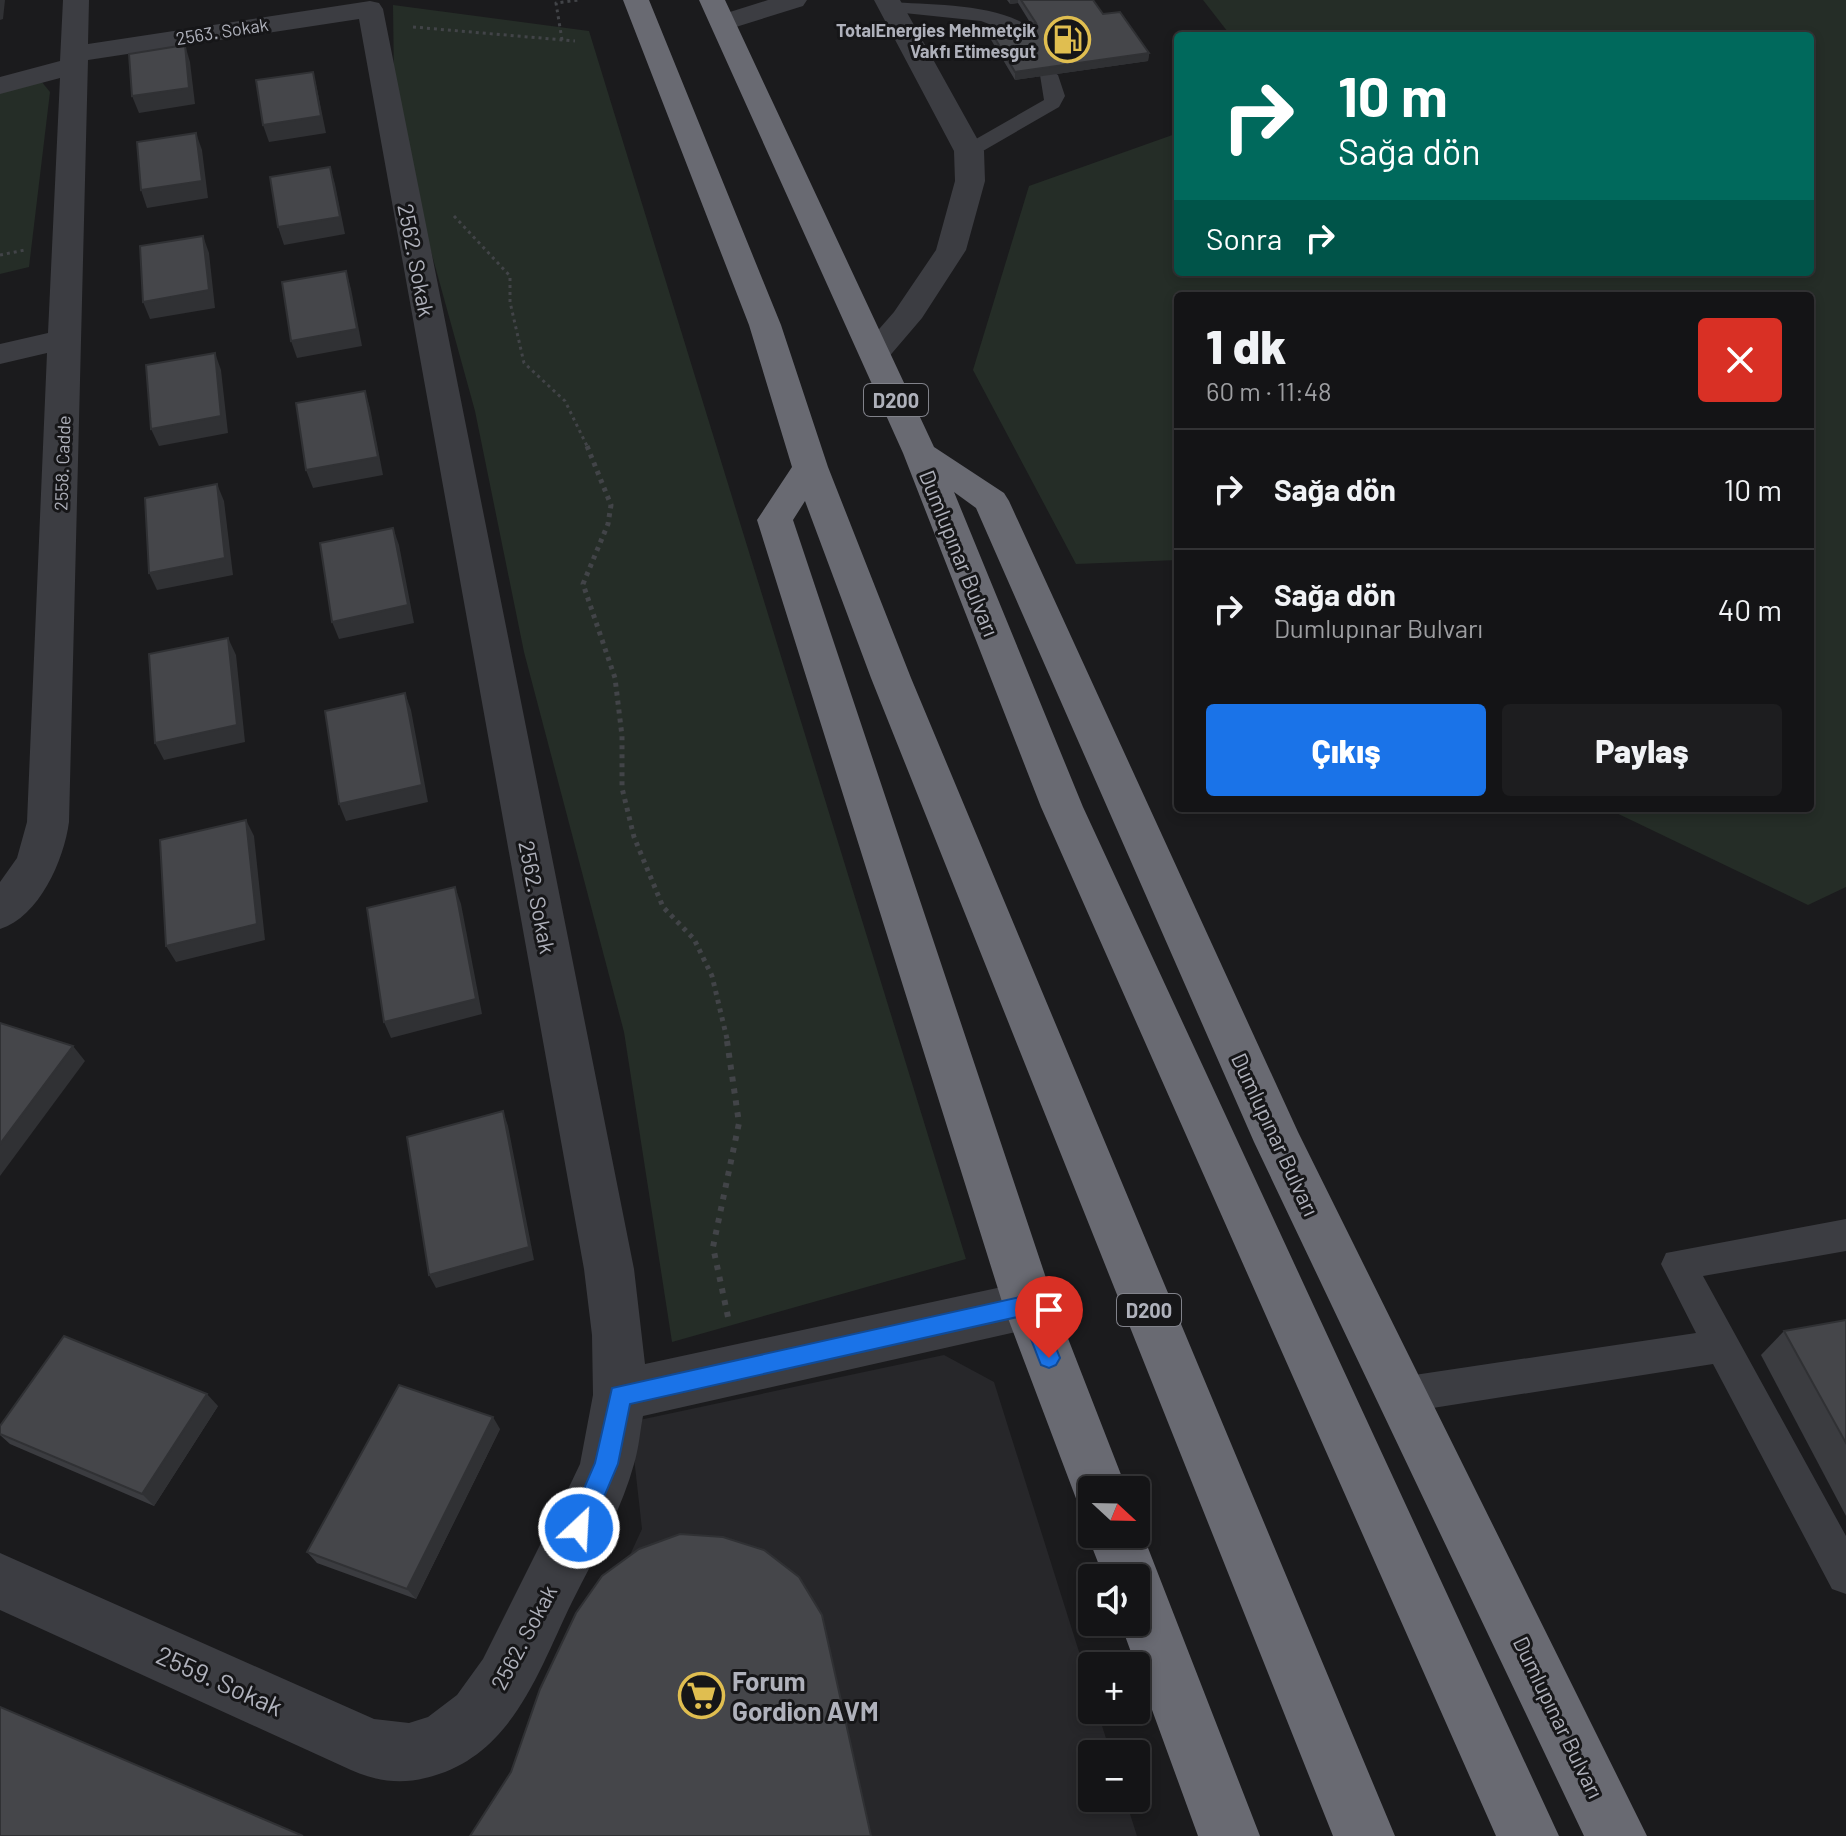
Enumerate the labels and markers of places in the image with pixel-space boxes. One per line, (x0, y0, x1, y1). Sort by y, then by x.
fuel station icon: TotalEnergies Mehmetçik Vakfı Etimesgut (1043, 16, 1091, 64)
place label: TotalEnergies Mehmetçik Vakfı Etimesgut (836, 19, 1036, 62)
pin (1015, 1276, 1083, 1358)
place label: Forum Gordion AVM (732, 1665, 878, 1726)
supermarket icon: Forum Gordion AVM (677, 1671, 725, 1719)

